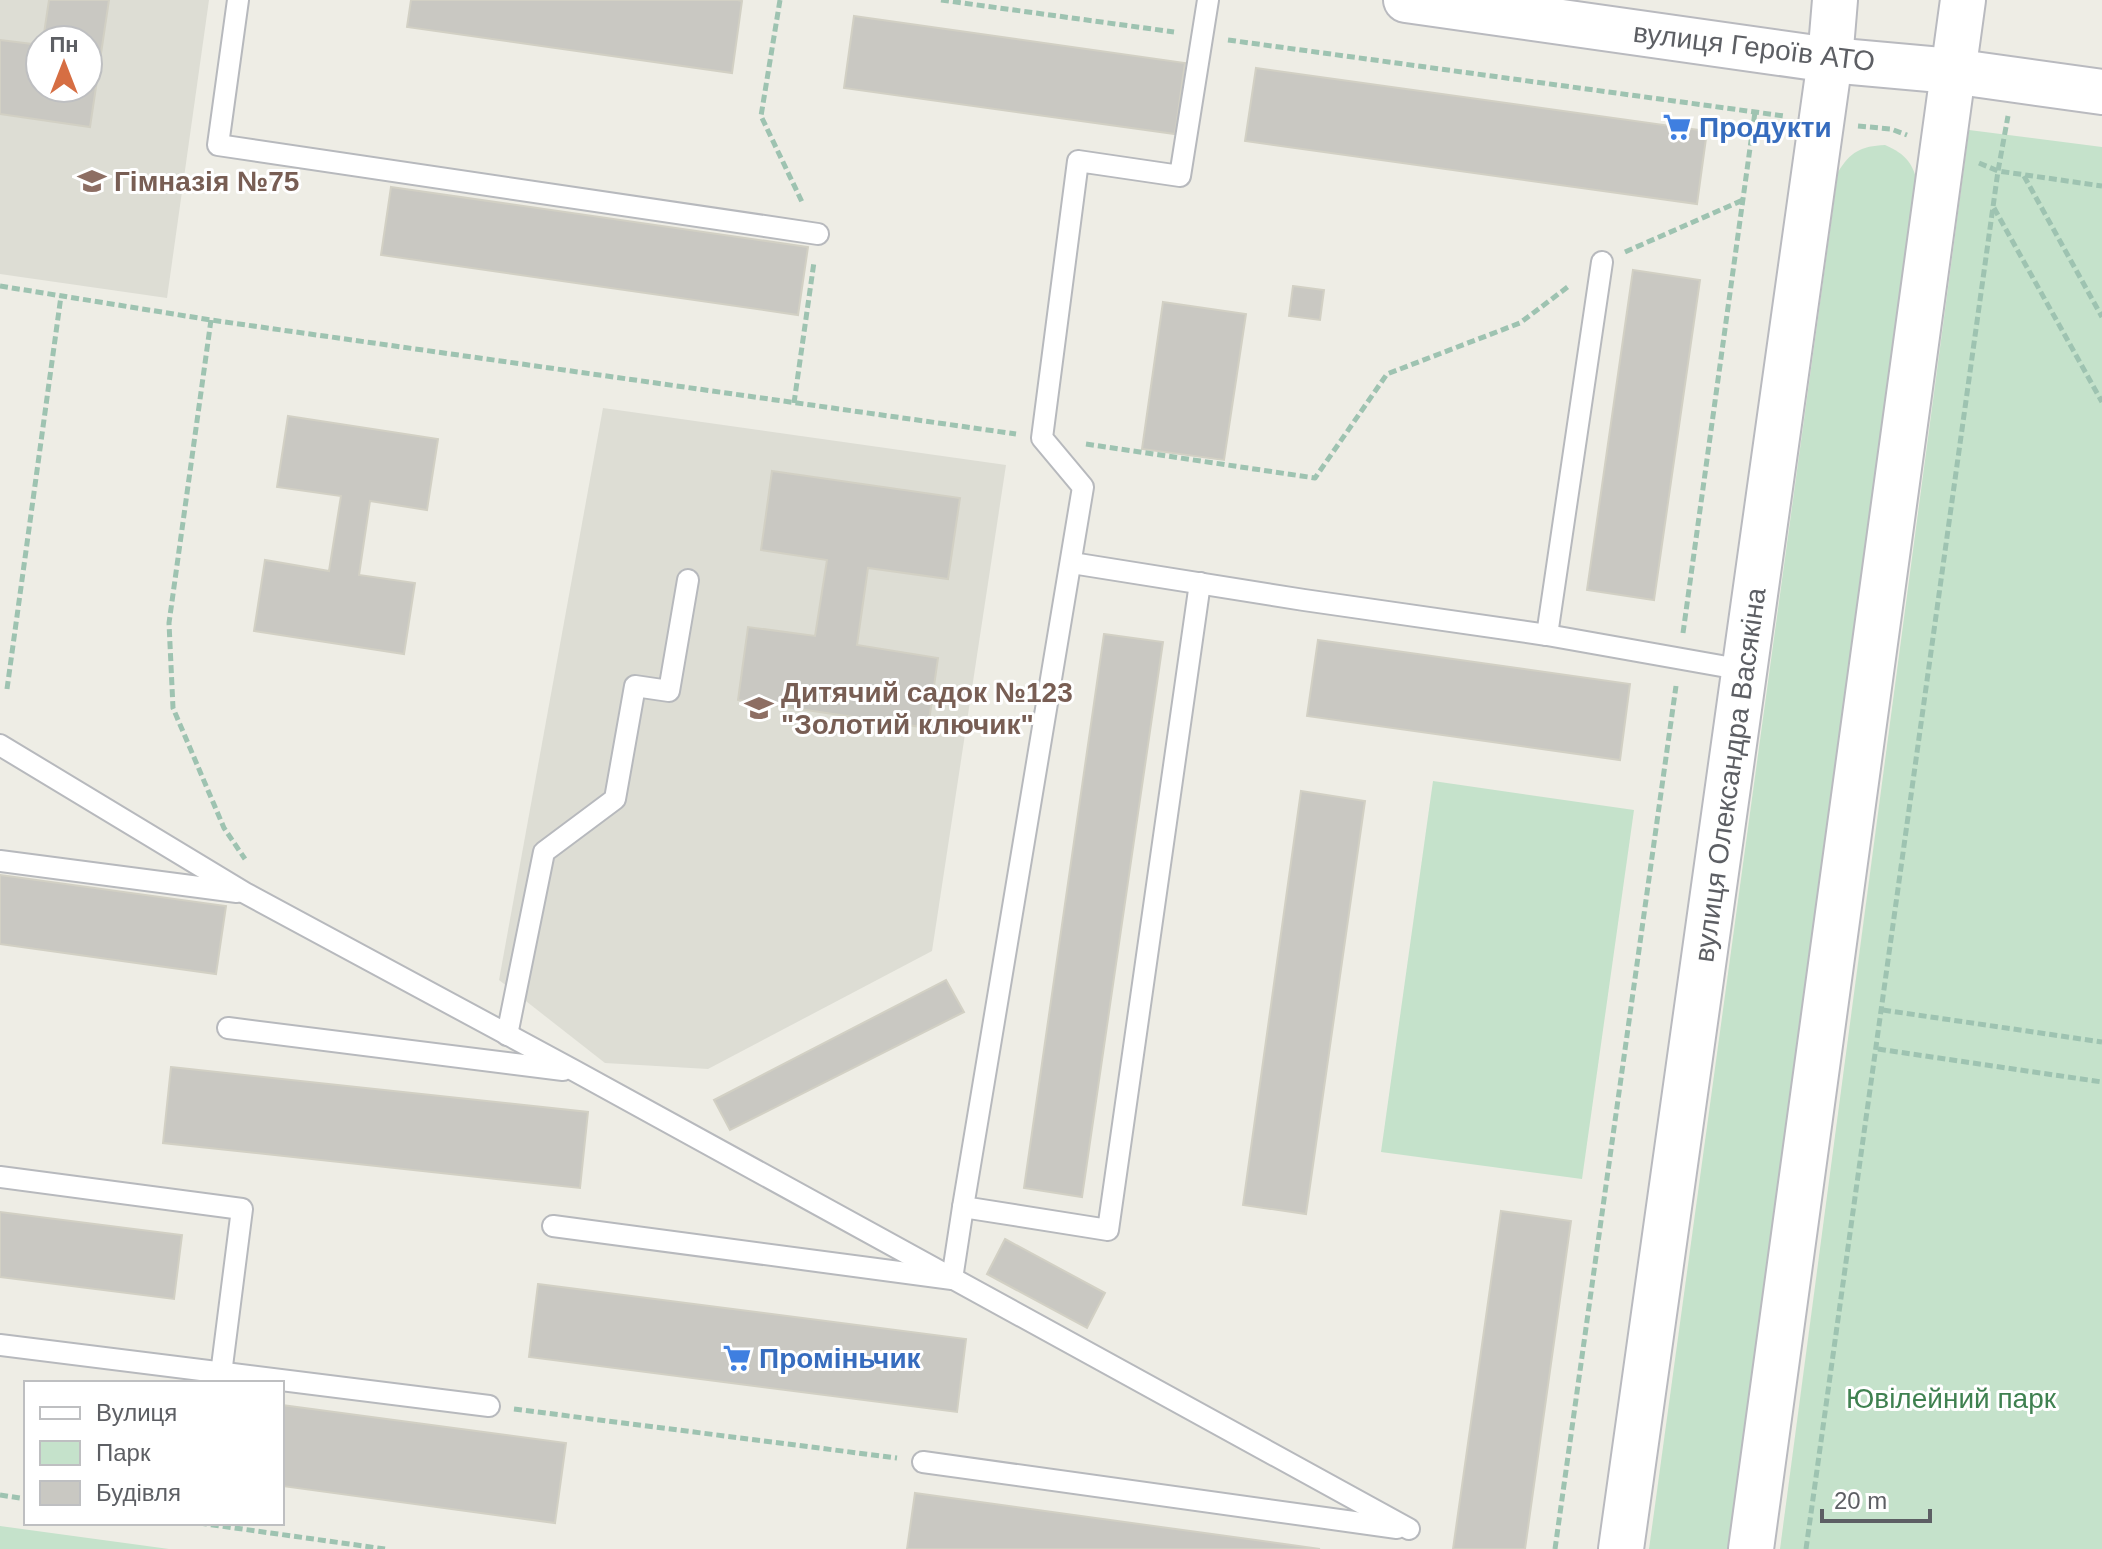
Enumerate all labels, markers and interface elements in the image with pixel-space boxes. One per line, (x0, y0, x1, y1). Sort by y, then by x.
street label: вулиця Героїв АТО (1631, 17, 1877, 77)
north arrow (24, 24, 104, 104)
text: Пн (49, 32, 79, 57)
supermarket icon: Продукти (1662, 112, 1692, 142)
place label: Продукти (1699, 112, 1832, 143)
school or university icon: Гімназія №75 (77, 166, 107, 196)
place label: Гімназія №75 (114, 166, 299, 197)
street label: вулиця Олександра Васякіна (1688, 585, 1772, 964)
place label: Дитячий садок №123 "Золотий ключик" (781, 677, 1073, 740)
school or university icon: Дитячий садок №123 "Золотий ключик" (744, 693, 774, 723)
supermarket icon: Проміньчик (722, 1343, 752, 1373)
place label: Проміньчик (759, 1343, 922, 1374)
legend (24, 1381, 284, 1525)
park label: Ювілейний парк (1846, 1383, 2057, 1414)
text: Вулиця (96, 1399, 177, 1426)
text: Парк (96, 1439, 151, 1466)
scale bar (1822, 1473, 1930, 1523)
text: Будівля (96, 1479, 181, 1506)
text: 20 m (1834, 1487, 1887, 1514)

